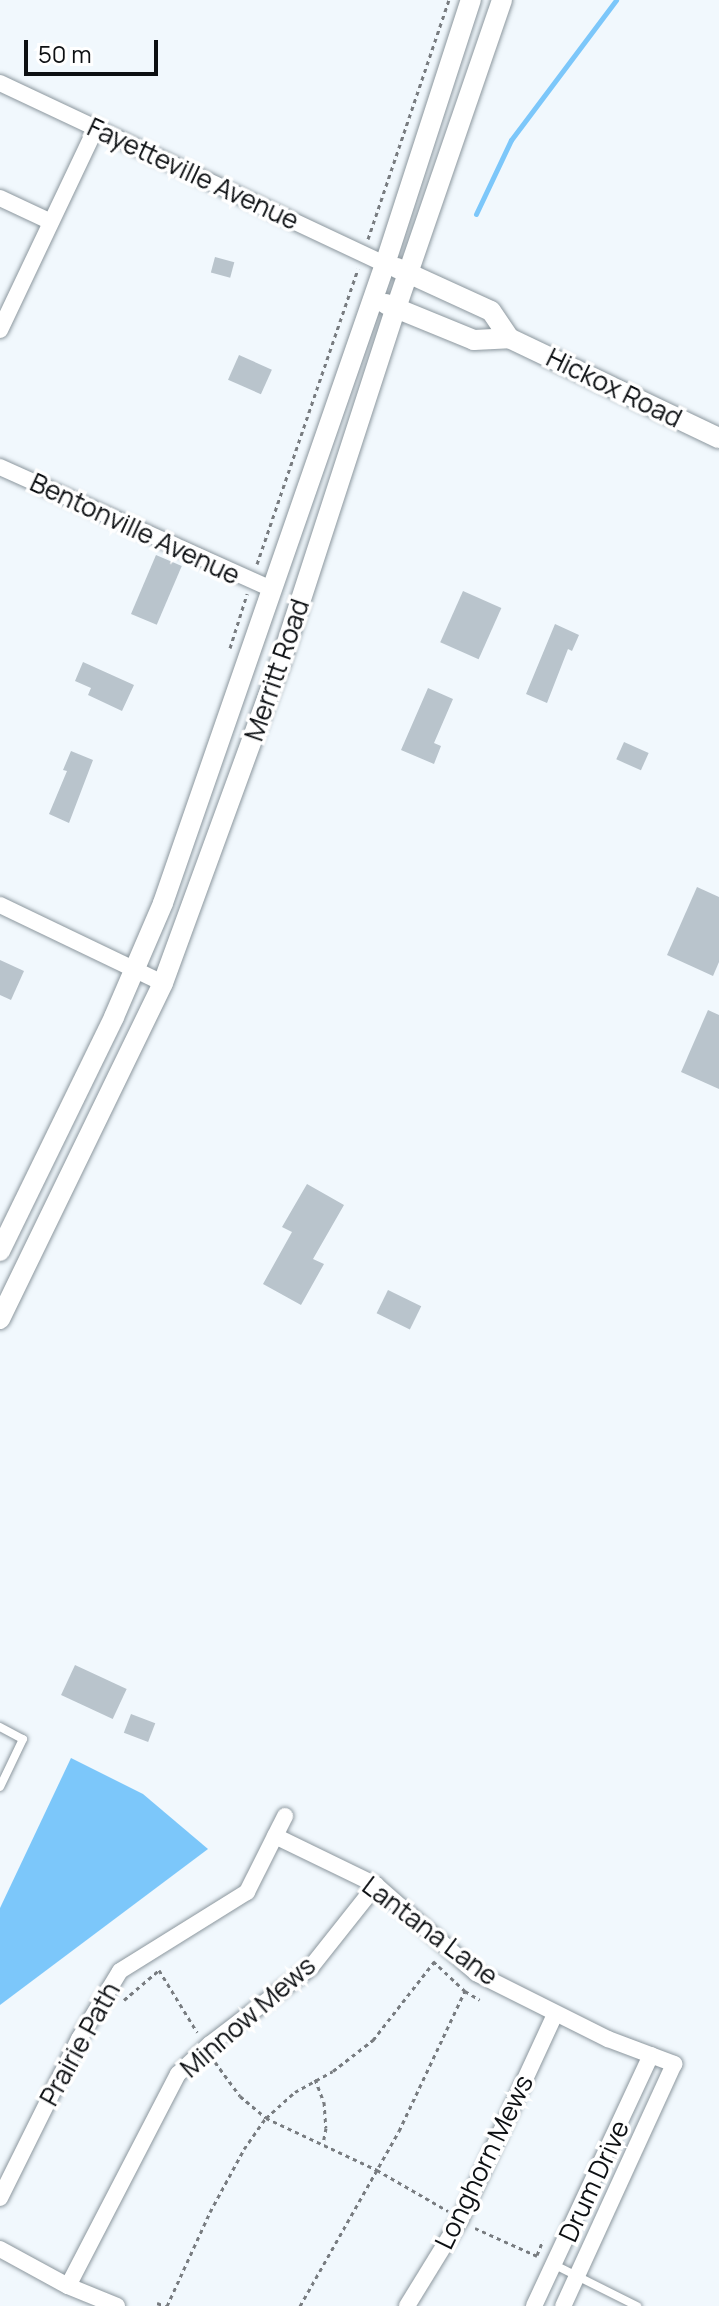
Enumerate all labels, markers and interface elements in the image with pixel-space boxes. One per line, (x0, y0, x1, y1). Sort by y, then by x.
scale bar (28, 24, 162, 74)
text: 50 m (38, 37, 92, 70)
street label: Fayetteville Avenue (82, 111, 304, 237)
street label: Hickox Road (541, 342, 687, 434)
street label: Bentonville Avenue (25, 467, 245, 591)
street label: Merritt Road (238, 595, 316, 745)
street label: Lantana Lane (356, 1870, 504, 1992)
street label: Minnow Mews (174, 1950, 322, 2084)
street label: Prairie Path (33, 1977, 127, 2111)
street label: Longhorn Mews (428, 2070, 540, 2254)
street label: Drum Drive (552, 2115, 636, 2247)

